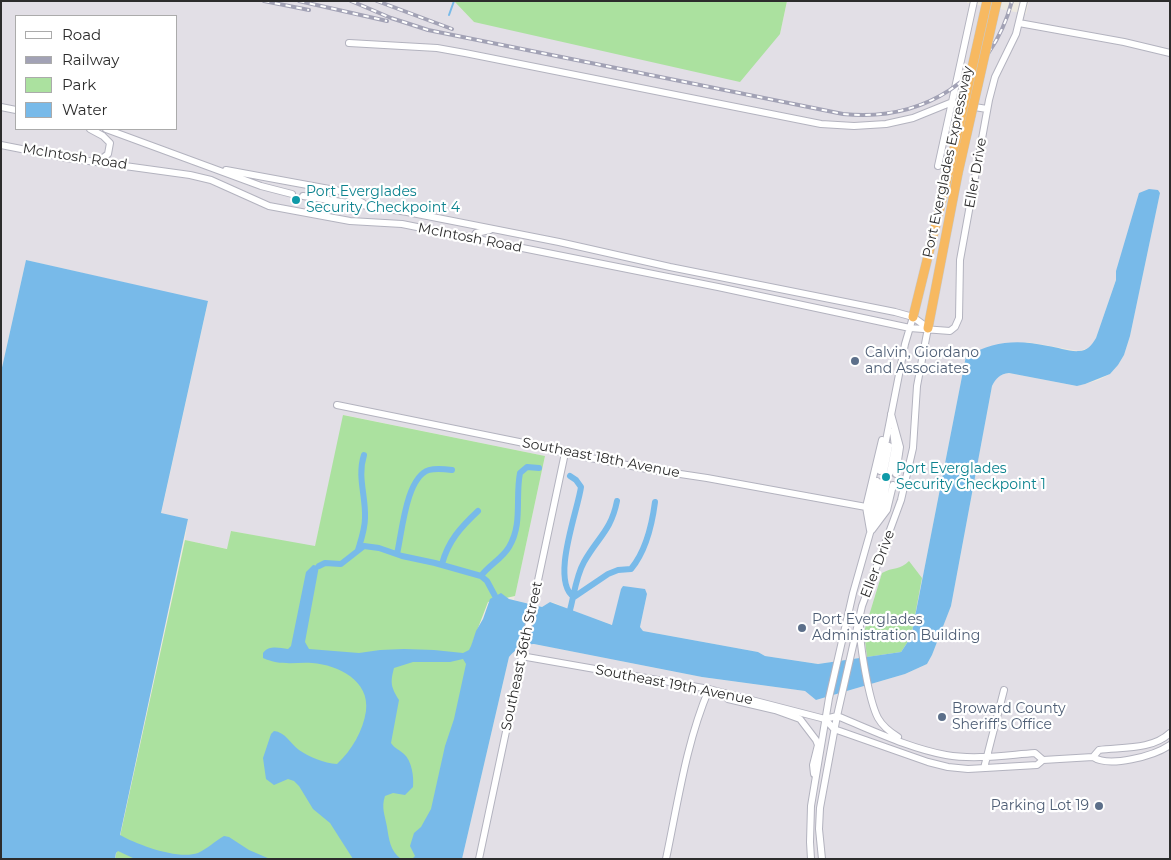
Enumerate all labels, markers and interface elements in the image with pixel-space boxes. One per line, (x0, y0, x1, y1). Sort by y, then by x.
legend (15, 15, 178, 130)
text: Road (62, 25, 101, 44)
text: Railway (62, 50, 119, 69)
street label: Port Everglades Expressway (919, 65, 977, 259)
text: Park (62, 75, 96, 94)
text: Water (62, 100, 108, 119)
street label: Eller Drive (962, 136, 990, 210)
street label: McIntosh Road (21, 140, 129, 174)
place label: Port Everglades Security Checkpoint 4 (306, 184, 460, 216)
marker: Port Everglades Security Checkpoint 4 (290, 194, 302, 206)
street label: McIntosh Road (417, 220, 523, 256)
place label: Calvin, Giordano and Associates (865, 345, 979, 378)
marker: Calvin, Giordano and Associates (849, 355, 861, 367)
street label: Southeast 18th Avenue (521, 434, 681, 482)
place label: Port Everglades Security Checkpoint 1 (896, 461, 1046, 494)
marker: Port Everglades Security Checkpoint 1 (880, 471, 892, 483)
street label: Eller Drive (857, 528, 899, 600)
street label: Southeast 36th Street (498, 580, 546, 732)
place label: Port Everglades Administration Building (812, 612, 980, 644)
marker: Port Everglades Administration Building (796, 622, 808, 634)
street label: Southeast 19th Avenue (594, 661, 754, 709)
place label: Broward County Sheriff's Office (952, 701, 1065, 734)
marker: Broward County Sheriff's Office (936, 711, 948, 723)
place label: Parking Lot 19 (991, 798, 1089, 814)
marker: Parking Lot 19 (1093, 800, 1105, 812)

